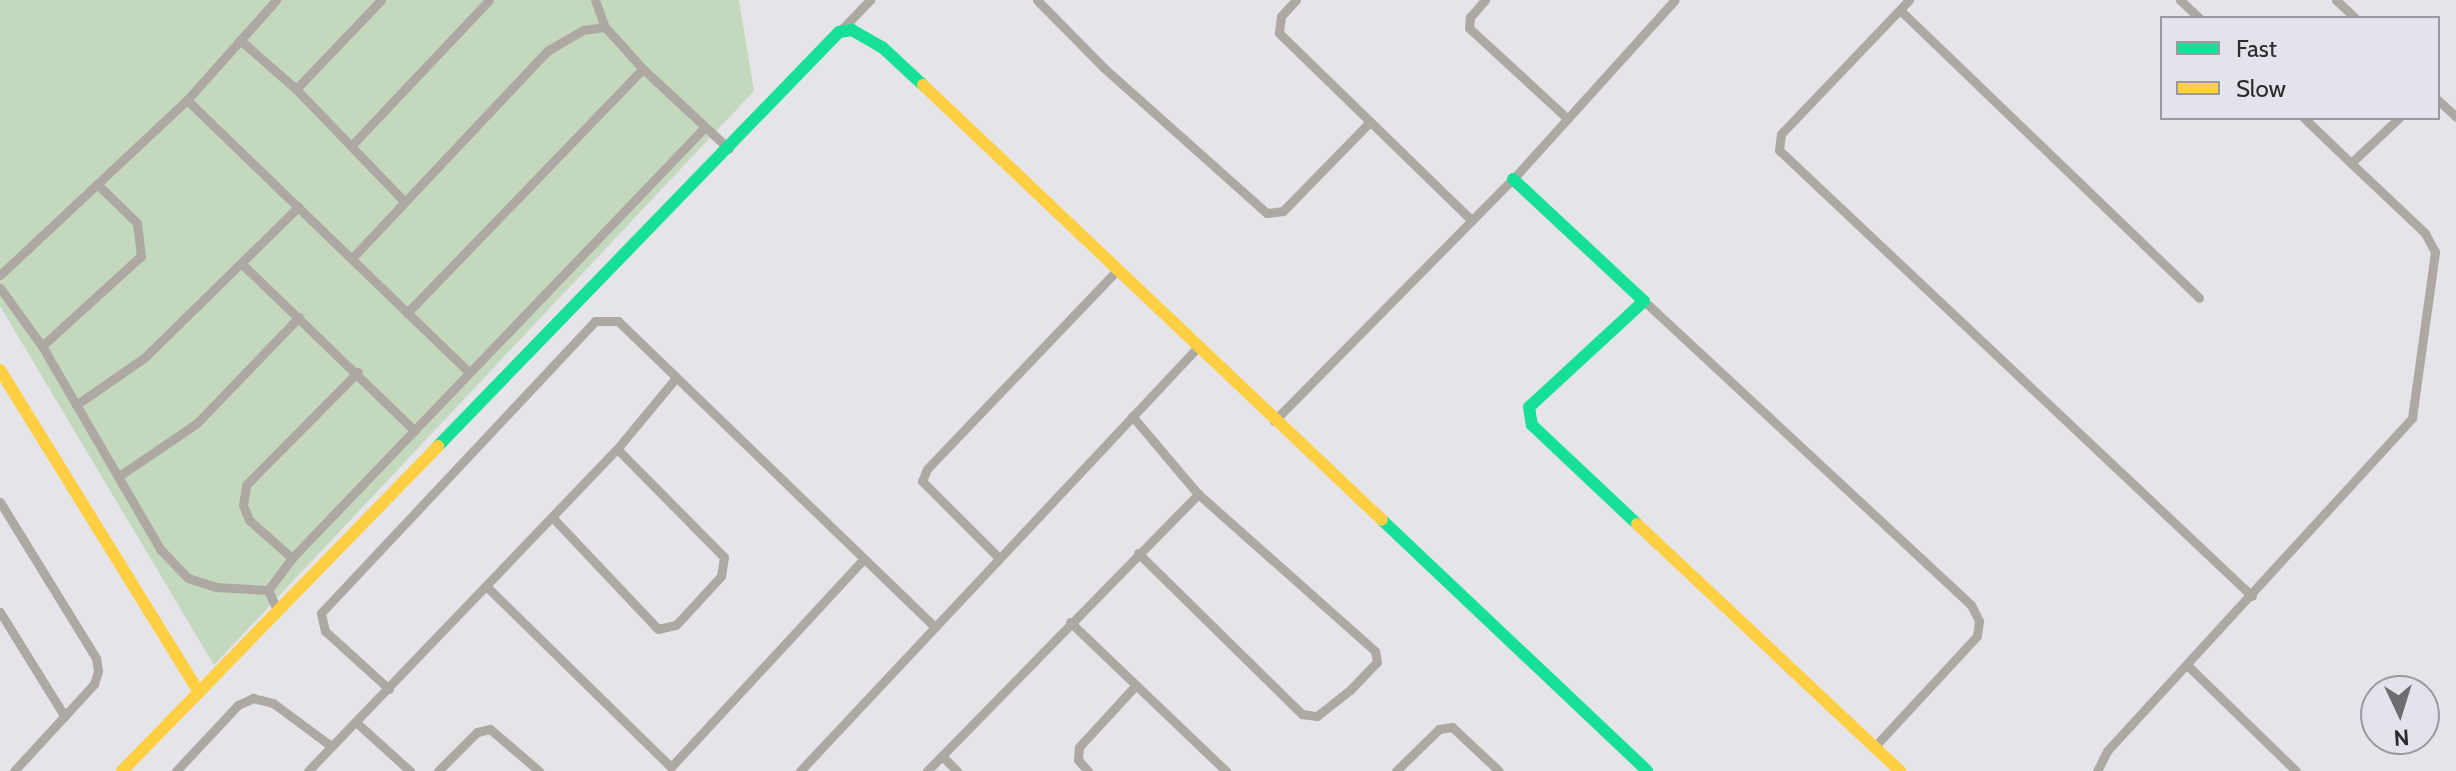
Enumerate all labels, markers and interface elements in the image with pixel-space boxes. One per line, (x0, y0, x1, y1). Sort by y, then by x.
legend (2160, 16, 2440, 120)
text: Fast (2236, 34, 2277, 63)
text: Slow (2236, 74, 2286, 103)
north arrow (2360, 675, 2440, 755)
text: N (2393, 723, 2410, 751)

